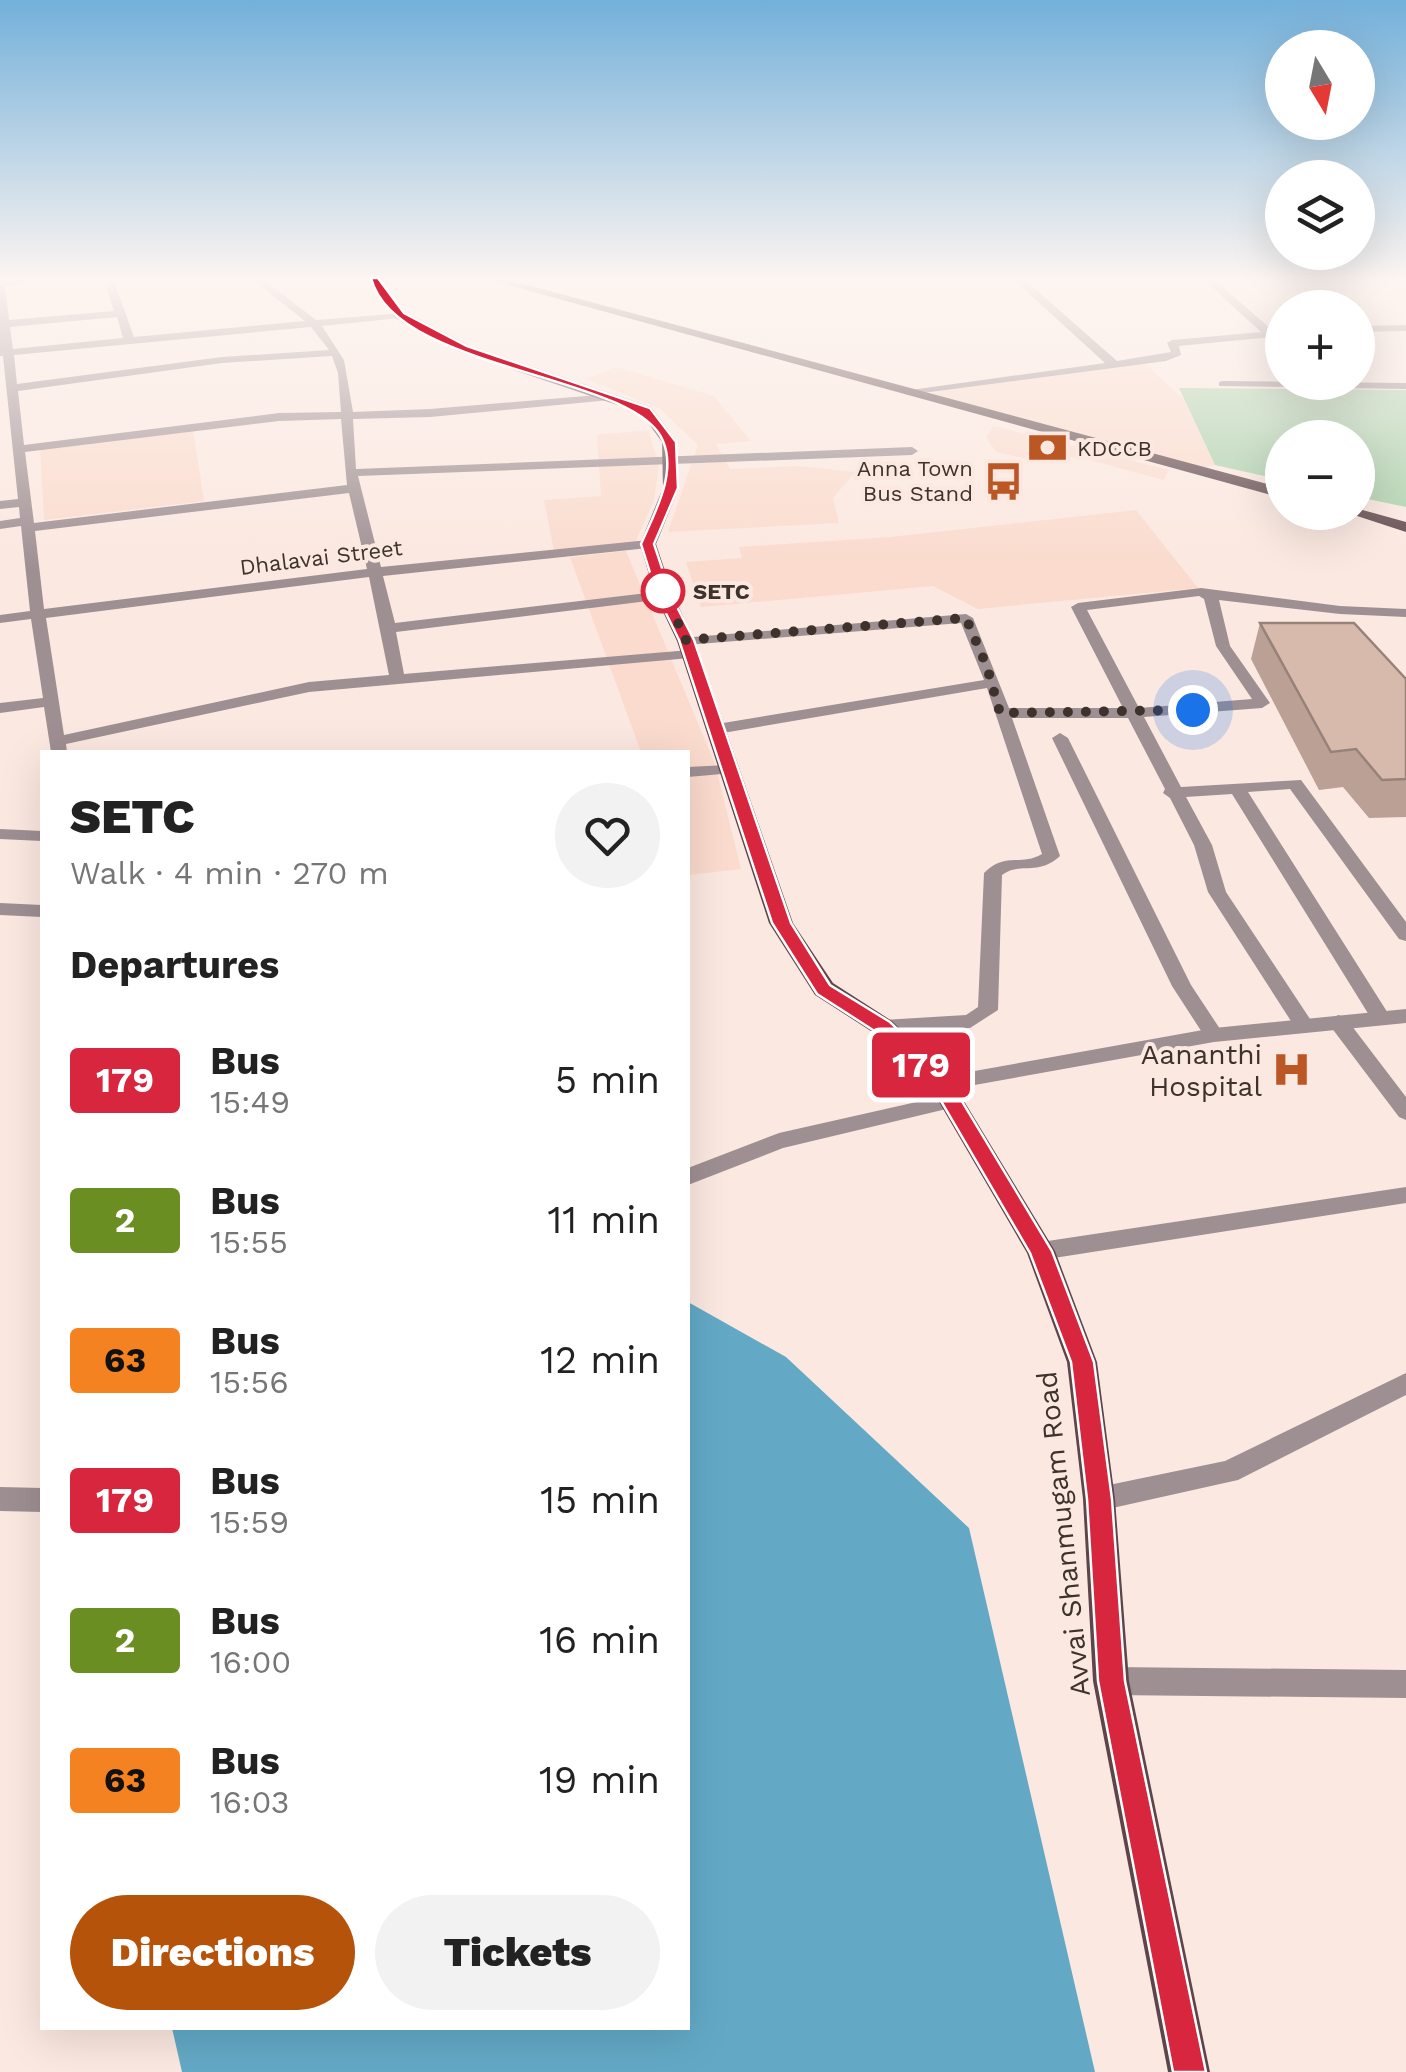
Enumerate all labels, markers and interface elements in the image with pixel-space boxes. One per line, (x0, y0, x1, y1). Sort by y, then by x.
north arrow (1265, 30, 1375, 140)
map controls (1265, 30, 1375, 530)
button: layers (1265, 160, 1375, 270)
button: + (1265, 290, 1375, 400)
button: − (1265, 420, 1375, 530)
bank icon: KDCCB (1026, 427, 1068, 469)
place label: KDCCB (1077, 436, 1152, 461)
place label: Anna Town Bus Stand (857, 456, 973, 506)
bus stop icon: Anna Town Bus Stand (982, 460, 1024, 502)
street label: Dhalavai Street (238, 535, 404, 580)
marker: SETC (642, 570, 684, 612)
place label: SETC (693, 579, 750, 604)
your location (1168, 685, 1218, 735)
button: heart (555, 783, 660, 888)
text: SETC (70, 788, 195, 845)
text: Walk · 4 min · 270 m (70, 854, 389, 892)
text: Departures (70, 943, 279, 987)
line badge: 179 (864, 1032, 978, 1098)
place label: Aananthi Hospital (1141, 1038, 1262, 1103)
text: Bus (210, 1039, 280, 1083)
text: 179 (892, 1044, 950, 1086)
hospital icon: Aananthi Hospital (1271, 1049, 1313, 1091)
text: 5 min (555, 1058, 660, 1102)
text: 179 (96, 1059, 154, 1101)
text: 15:49 (210, 1083, 290, 1121)
text: Bus (210, 1179, 280, 1223)
text: 11 min (548, 1198, 660, 1242)
text: 2 (115, 1199, 135, 1241)
text: 15:55 (210, 1223, 288, 1261)
text: Bus (210, 1319, 280, 1363)
text: 12 min (540, 1338, 660, 1382)
text: 63 (104, 1339, 146, 1381)
text: 15:56 (210, 1363, 289, 1401)
street label: Avvai Shanmugam Road (1030, 1370, 1097, 1698)
text: Bus (210, 1459, 280, 1503)
text: 15 min (540, 1478, 660, 1522)
text: 179 (96, 1479, 154, 1521)
text: 15:59 (210, 1503, 289, 1541)
text: Bus (210, 1599, 280, 1643)
text: 16 min (539, 1618, 660, 1662)
text: 2 (115, 1619, 135, 1661)
text: 16:00 (210, 1643, 291, 1681)
text: Bus (210, 1739, 280, 1783)
text: 19 min (539, 1758, 660, 1802)
text: 63 (104, 1759, 146, 1801)
text: 16:03 (210, 1783, 289, 1821)
button: Directions (70, 1895, 355, 2010)
button: Tickets (375, 1895, 660, 2010)

